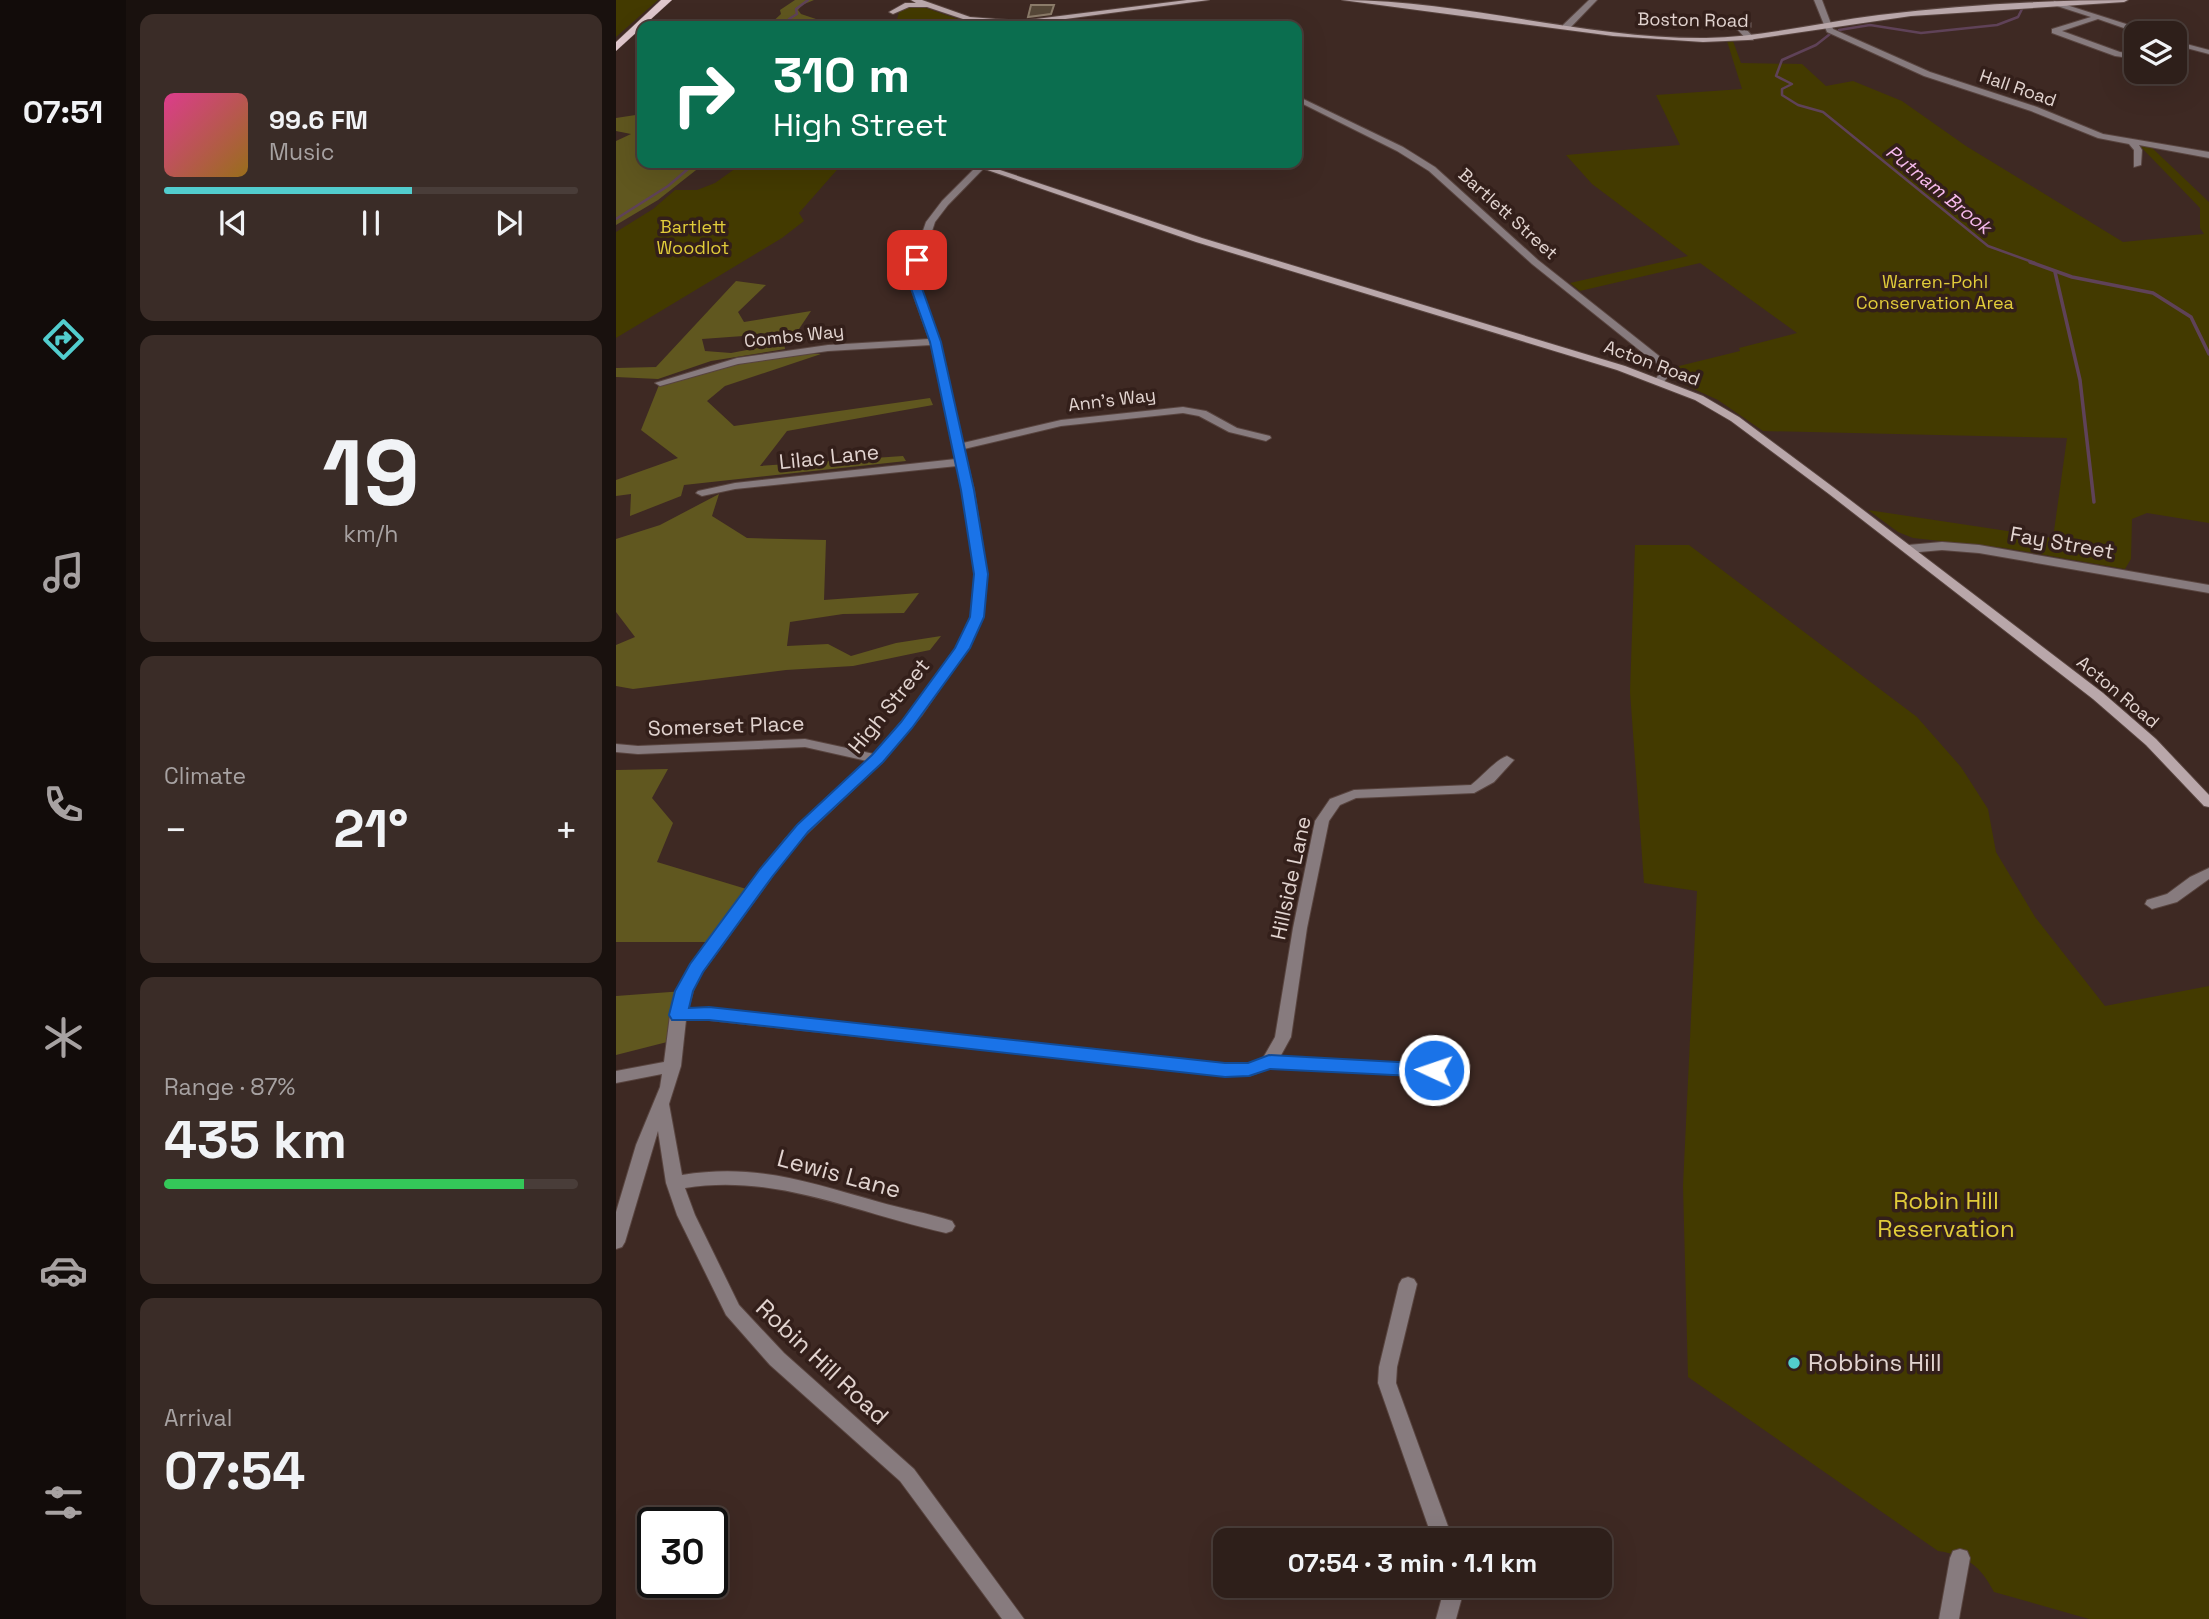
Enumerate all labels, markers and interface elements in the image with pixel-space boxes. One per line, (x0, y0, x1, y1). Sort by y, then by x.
street label: Boston Road (1637, 7, 1749, 32)
map controls (2124, 21, 2187, 84)
button: layers (2124, 21, 2187, 84)
text: 310 m (773, 44, 910, 106)
icon: right (658, 49, 749, 140)
street label: Hall Road (1977, 64, 2060, 111)
text: 07:51 (23, 92, 103, 132)
text: 99.6 FM (269, 103, 368, 137)
text: High Street (773, 105, 948, 145)
text: Music (269, 137, 334, 167)
water label: Putnam Brook (1881, 139, 1999, 241)
street label: Bartlett Street (1454, 163, 1563, 264)
icon: previous (214, 204, 252, 242)
icon: pause (352, 204, 390, 242)
icon: next (490, 204, 528, 242)
park label: Bartlett Woodlot (657, 215, 729, 259)
pin (887, 230, 947, 290)
icon: arrive (898, 241, 936, 279)
park label: Warren-Pohl Conservation Area (1856, 270, 2014, 314)
icon: directions (39, 315, 88, 364)
street label: Combs Way (743, 319, 845, 352)
street label: Acton Road (1601, 335, 1703, 391)
street label: Ann's Way (1067, 383, 1157, 416)
text: 19 (322, 415, 420, 532)
street label: Lilac Lane (778, 438, 880, 475)
text: km/h (344, 519, 398, 549)
street label: Fay Street (2008, 520, 2116, 565)
icon: music (39, 548, 88, 597)
street label: Acton Road (2072, 650, 2164, 733)
street label: High Street (842, 653, 935, 759)
street label: Somerset Place (647, 709, 805, 742)
text: Climate (164, 761, 246, 791)
icon: phone (39, 780, 88, 829)
text: 21° (334, 796, 408, 862)
text: − (164, 806, 188, 854)
text: + (554, 806, 578, 854)
street label: Hillside Lane (1264, 814, 1317, 942)
icon: climate (39, 1013, 88, 1062)
position arrow (1397, 1033, 1471, 1107)
text: Range · 87% (164, 1072, 295, 1102)
text: 435 km (164, 1107, 347, 1173)
street label: Lewis Lane (774, 1142, 904, 1205)
park label: Robin Hill Reservation (1877, 1185, 2015, 1244)
icon: car (39, 1246, 88, 1295)
street label: Robin Hill Road (749, 1292, 895, 1431)
place label: Robbins Hill (1808, 1347, 1942, 1378)
marker: Robbins Hill (1786, 1355, 1802, 1371)
text: Arrival (164, 1403, 232, 1433)
text: 07:54 (164, 1438, 305, 1504)
icon: filters (39, 1478, 88, 1527)
speed limit sign: 30 (637, 1507, 728, 1598)
text: 07:54 · 3 min · 1.1 km (1288, 1546, 1537, 1580)

